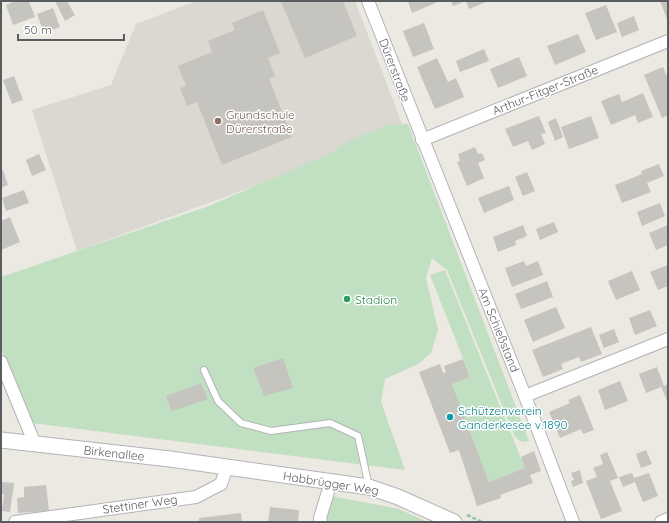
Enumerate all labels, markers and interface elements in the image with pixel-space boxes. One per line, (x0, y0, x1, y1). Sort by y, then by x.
scale bar (18, 16, 124, 42)
text: 50 m (24, 22, 52, 37)
street label: Dürerstraße (376, 36, 414, 104)
street label: Arthur-Fitger-Straße (490, 62, 600, 118)
place label: Grundschule Dürerstraße (226, 107, 295, 136)
marker: Grundschule Dürerstraße (213, 116, 223, 126)
street label: Am Schießstand (475, 286, 523, 374)
place label: Stadion (355, 292, 397, 307)
marker: Stadion (342, 294, 352, 304)
place label: Schützenverein Ganderkesee v.1890 (458, 403, 568, 432)
marker: Schützenverein Ganderkesee v.1890 (445, 412, 455, 422)
street label: Birkenallee (83, 442, 145, 464)
street label: Habbrügger Weg (282, 468, 380, 498)
street label: Stettiner Weg (102, 491, 178, 517)

